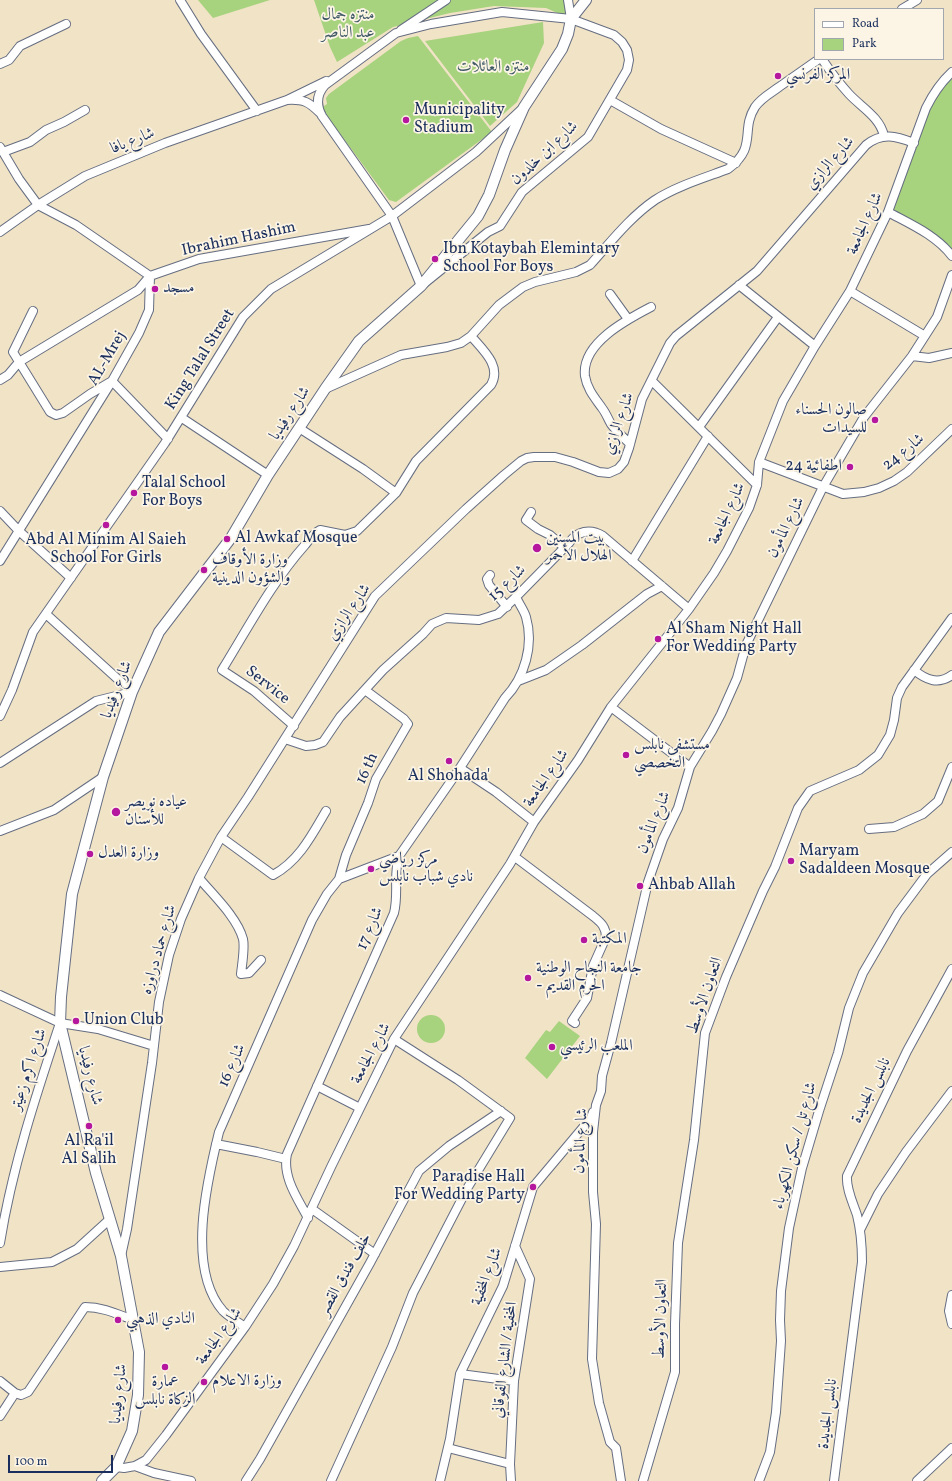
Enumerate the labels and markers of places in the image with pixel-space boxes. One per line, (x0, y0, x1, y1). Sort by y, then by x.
place label: المركز الفرنسي (786, 66, 850, 86)
marker: المركز الفرنسي (773, 71, 783, 81)
place label: Municipality Stadium (414, 101, 505, 139)
marker: Municipality Stadium (401, 115, 411, 125)
place label: Ibn Kotaybah Elemintary School For Boys (443, 240, 620, 278)
marker: Ibn Kotaybah Elemintary School For Boys (430, 254, 440, 264)
place label: مسجد (163, 279, 194, 299)
marker: مسجد (150, 284, 160, 294)
place label: صالون الحسناء للسيدات (795, 401, 867, 439)
marker: صالون الحسناء للسيدات (870, 415, 880, 425)
place label: اطفائية 24 (785, 457, 842, 477)
marker: اطفائية 24 (845, 462, 855, 472)
place label: Talal School For Boys (142, 474, 226, 512)
marker: Talal School For Boys (129, 488, 139, 498)
marker: Abd Al Minim Al Saieh School For Girls (101, 520, 111, 530)
place label: Al Awkaf Mosque (235, 529, 358, 549)
place label: بيت المسنين الهلال الأحمر (546, 529, 612, 567)
place label: Abd Al Minim Al Saieh School For Girls (26, 531, 186, 569)
marker: Al Awkaf Mosque (222, 534, 232, 544)
marker: بيت المسنين الهلال الأحمر (531, 542, 543, 554)
place label: وزارة الأوقاف والشؤون الدينية (212, 551, 290, 589)
marker: وزارة الأوقاف والشؤون الدينية (199, 565, 209, 575)
place label: Al Sham Night Hall For Wedding Party (666, 620, 802, 658)
marker: Al Sham Night Hall For Wedding Party (653, 634, 663, 644)
place label: مستشفى نابلس التخصصي (634, 736, 710, 774)
marker: مستشفى نابلس التخصصي (621, 750, 631, 760)
marker: Al Shohada' (444, 756, 454, 766)
place label: Al Shohada' (408, 767, 490, 787)
place label: عياده نويصر للأسنان (125, 793, 187, 831)
marker: عياده نويصر للأسنان (110, 806, 122, 818)
place label: Maryam Sadaldeen Mosque (799, 842, 930, 880)
place label: وزارة العدل (98, 844, 159, 864)
marker: وزارة العدل (85, 849, 95, 859)
place label: مركز رياضي نادي شباب نابلس (379, 850, 473, 888)
marker: Maryam Sadaldeen Mosque (786, 856, 796, 866)
marker: مركز رياضي نادي شباب نابلس (366, 864, 376, 874)
place label: Ahbab Allah (648, 876, 736, 896)
marker: Ahbab Allah (635, 881, 645, 891)
place label: المكتبة (592, 930, 627, 950)
marker: المكتبة (579, 935, 589, 945)
place label: جامعة النجاح الوطنية - الحرم القديم (536, 959, 642, 997)
marker: جامعة النجاح الوطنية - الحرم القديم (523, 973, 533, 983)
place label: Union Club (84, 1011, 163, 1031)
marker: Union Club (71, 1016, 81, 1026)
place label: الملعب الرئيسي (560, 1037, 633, 1057)
marker: الملعب الرئيسي (547, 1042, 557, 1052)
marker: Al Ra'il Al Salih (84, 1121, 94, 1131)
place label: Al Ra'il Al Salih (61, 1132, 117, 1170)
place label: Paradise Hall For Wedding Party (394, 1168, 525, 1206)
marker: Paradise Hall For Wedding Party (528, 1182, 538, 1192)
place label: النادي الذهبي (126, 1310, 195, 1330)
marker: النادي الذهبي (113, 1315, 123, 1325)
marker: عمارة الزكاة نابلس (160, 1362, 170, 1372)
place label: وزارة الاعلام (212, 1372, 282, 1392)
place label: عمارة الزكاة نابلس (135, 1373, 195, 1411)
marker: وزارة الاعلام (199, 1377, 209, 1387)

